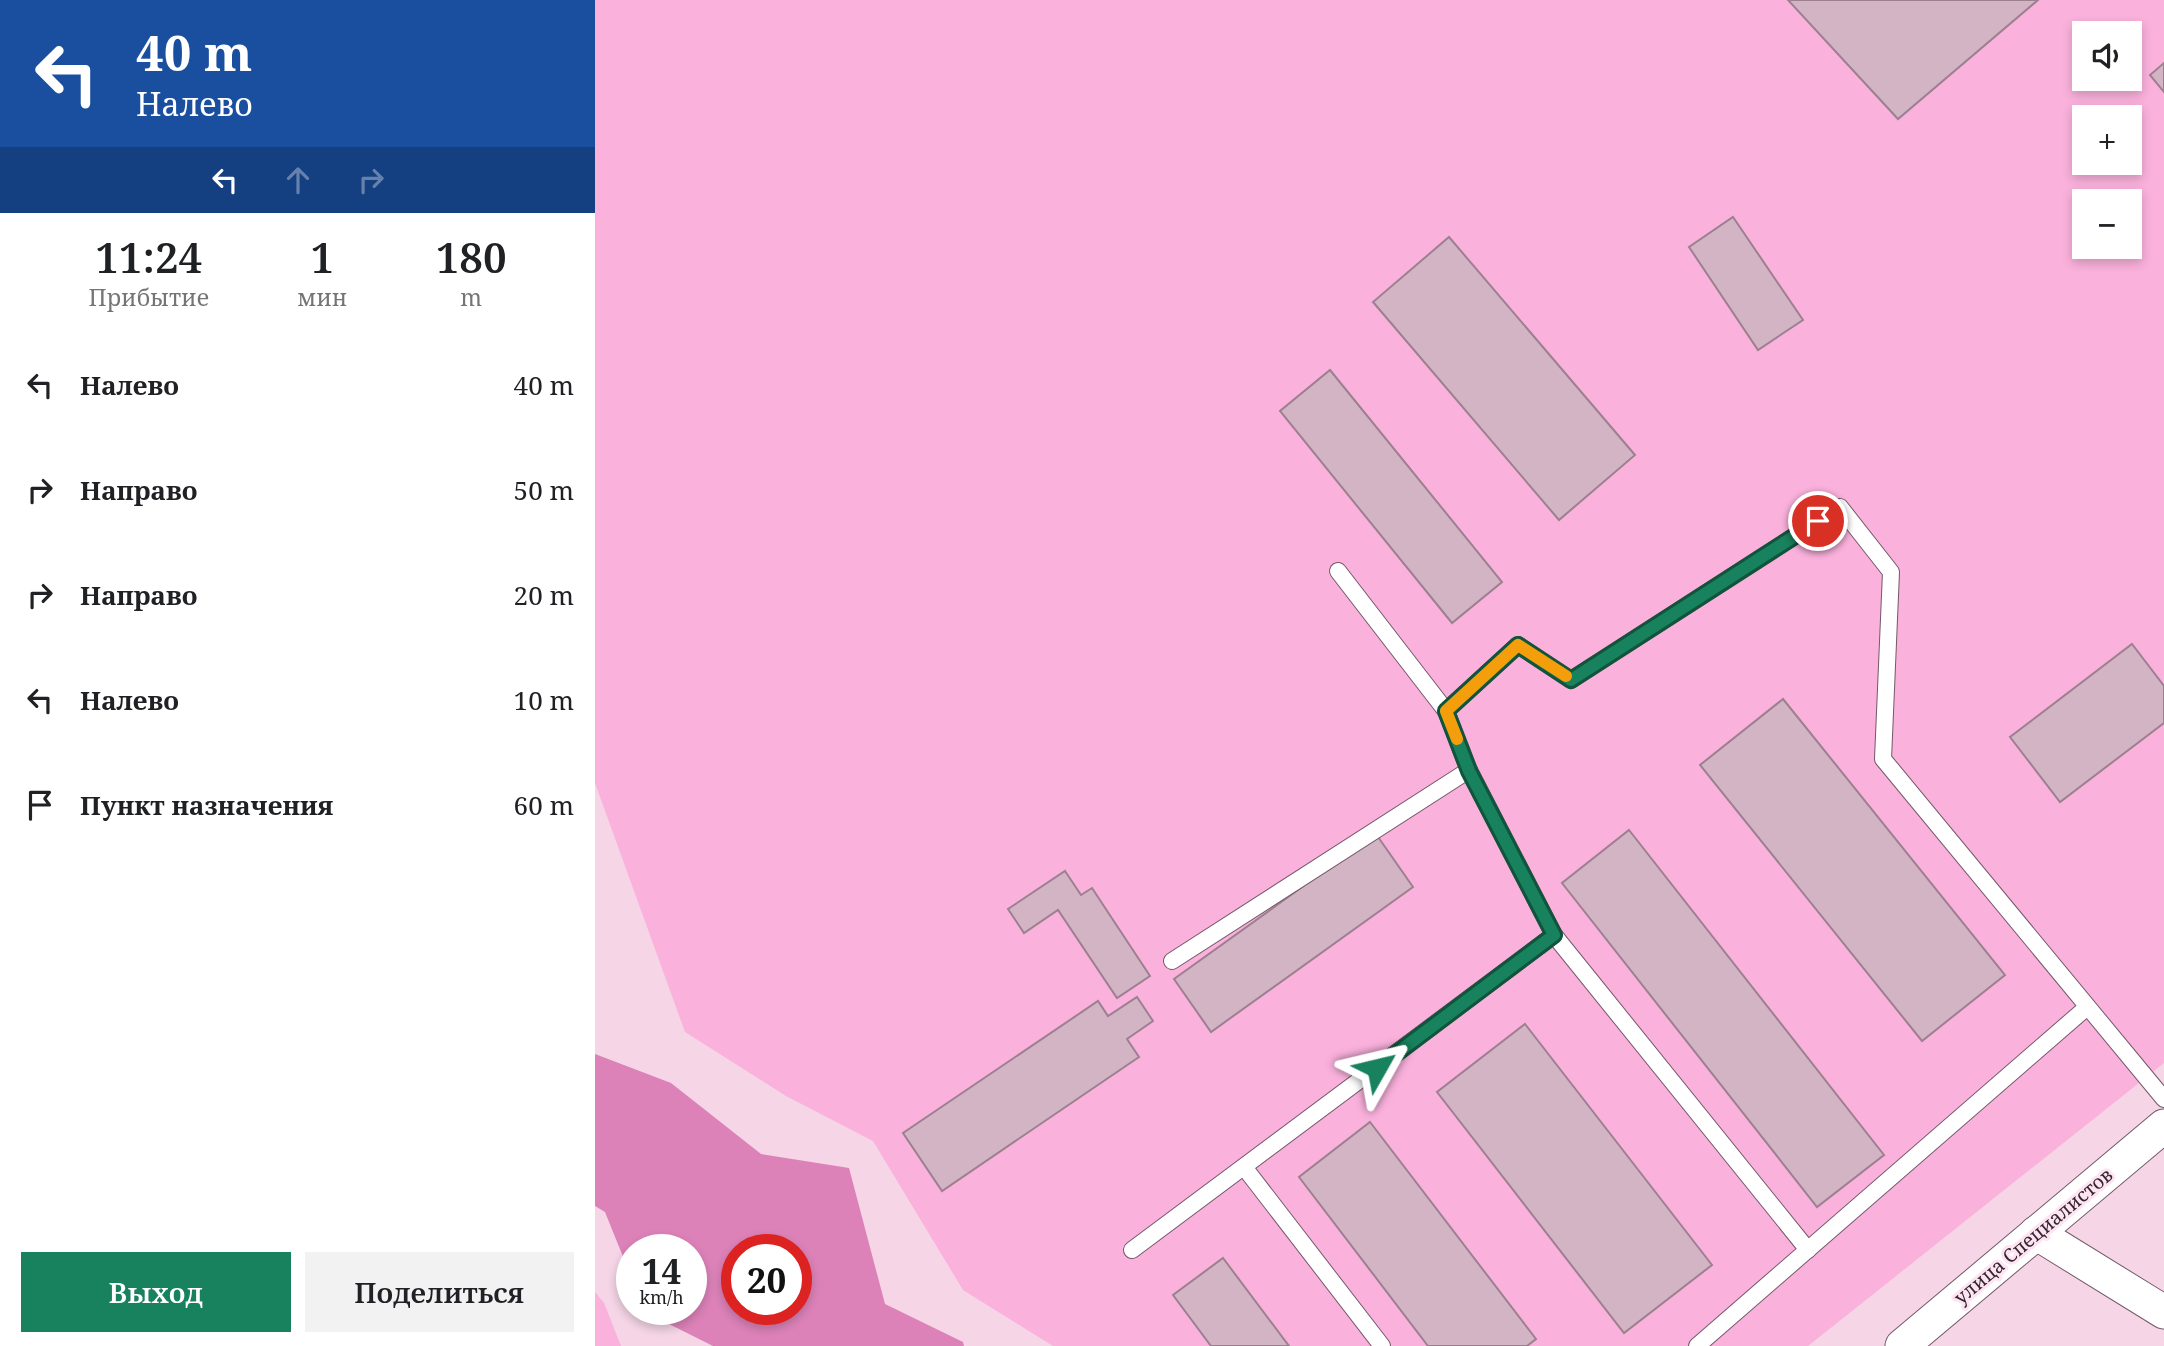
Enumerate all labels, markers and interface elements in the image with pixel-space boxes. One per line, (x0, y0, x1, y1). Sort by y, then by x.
text: 40 m (136, 19, 252, 85)
map controls (2072, 21, 2142, 259)
button: sound (2072, 21, 2142, 91)
icon: left (21, 28, 112, 119)
text: Налево (136, 82, 253, 125)
button: + (2072, 105, 2142, 175)
icon: left (206, 161, 244, 199)
icon: ahead (279, 161, 317, 199)
icon: right (352, 161, 390, 199)
button: − (2072, 189, 2142, 259)
text: 11:24 (95, 228, 202, 285)
text: 1 (310, 228, 334, 285)
text: 180 (436, 228, 507, 285)
text: Прибытие (88, 281, 209, 313)
text: мин (297, 281, 347, 313)
text: m (460, 281, 482, 313)
icon: left (21, 366, 59, 404)
text: Налево (80, 367, 179, 403)
text: 40 m (514, 367, 574, 403)
icon: right (21, 471, 59, 509)
text: Направо (80, 472, 198, 508)
text: 50 m (514, 472, 574, 508)
pin (1788, 491, 1848, 551)
icon: arrive (1799, 502, 1837, 540)
icon: right (21, 576, 59, 614)
text: Направо (80, 577, 198, 613)
text: 20 m (514, 577, 574, 613)
icon: left (21, 681, 59, 719)
text: Налево (80, 682, 179, 718)
text: 10 m (514, 682, 574, 718)
icon: arrive (21, 786, 59, 824)
text: Пункт назначения (80, 787, 333, 823)
text: 60 m (514, 787, 574, 823)
position arrow (1340, 1031, 1414, 1105)
street label: улица Специалистов (1948, 1162, 2118, 1310)
speed limit sign: 20 (721, 1234, 812, 1325)
text: 14 (642, 1247, 681, 1294)
button: Выход (21, 1252, 291, 1332)
button: Поделиться (305, 1252, 574, 1332)
text: km/h (639, 1285, 684, 1309)

